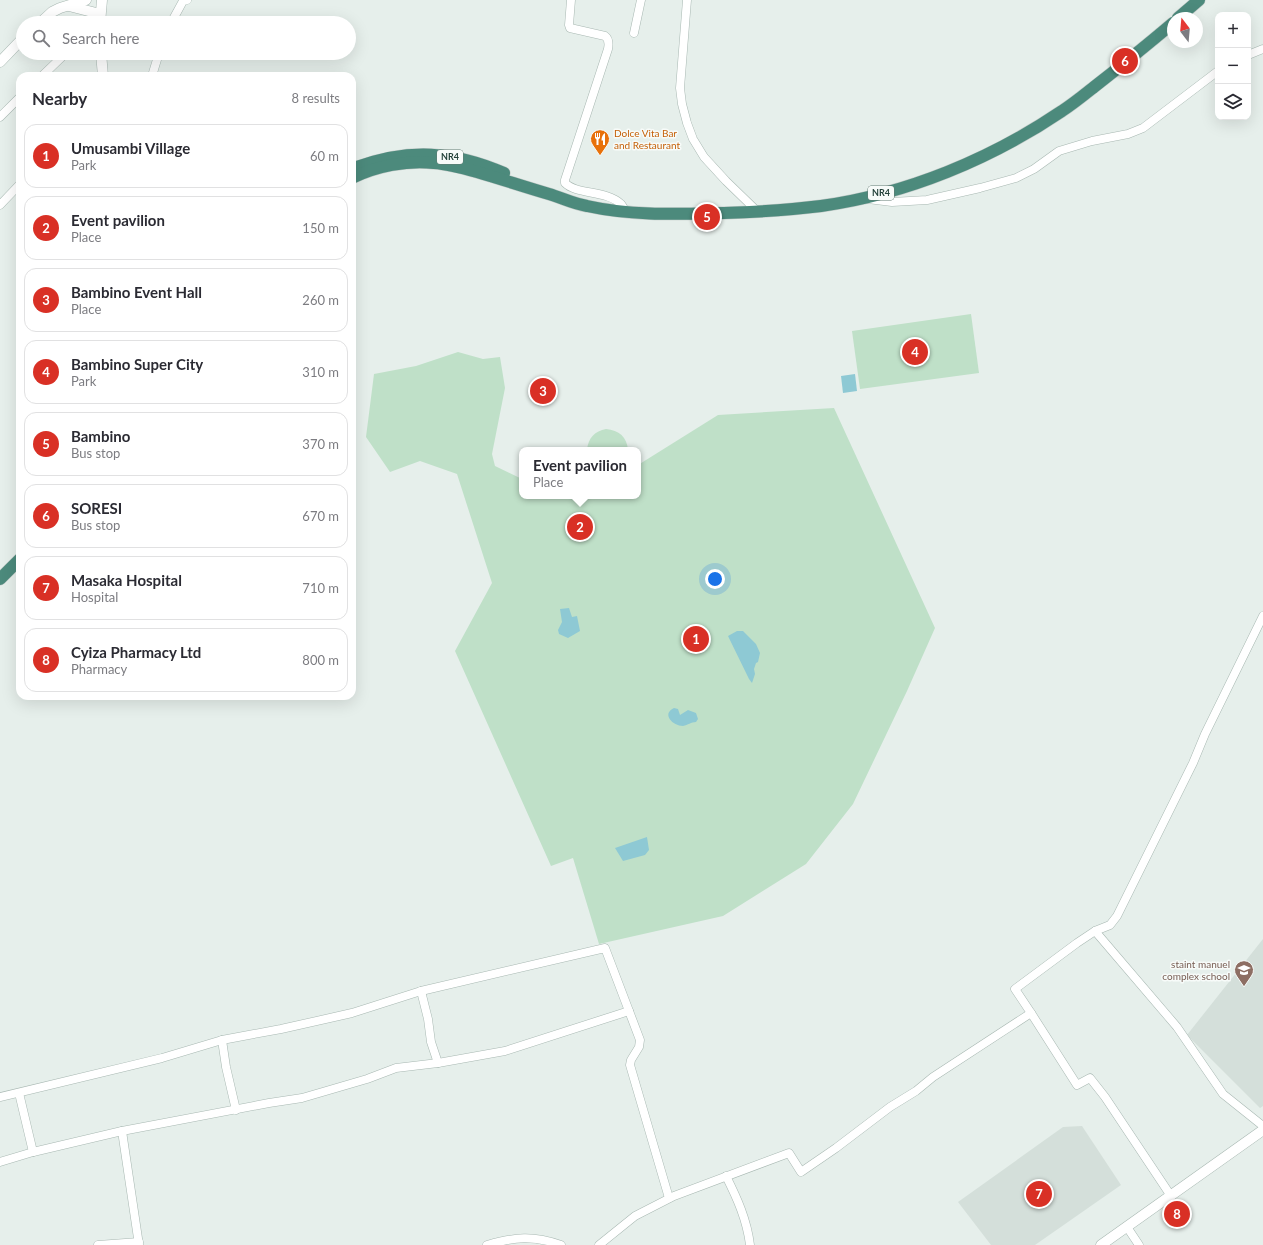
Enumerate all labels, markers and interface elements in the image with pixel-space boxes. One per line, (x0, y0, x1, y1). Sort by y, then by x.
north arrow (1167, 12, 1203, 48)
map controls (1215, 12, 1251, 120)
button: + (1215, 12, 1251, 48)
search box (16, 16, 356, 60)
icon: search (30, 27, 52, 49)
text: Search here (62, 29, 139, 47)
pin: 6 (1112, 46, 1138, 76)
button: − (1215, 48, 1251, 84)
button: layers (1215, 84, 1251, 120)
text: Nearby (32, 88, 87, 109)
text: 8 results (292, 90, 340, 106)
place label: Dolce Vita Bar and Restaurant (614, 127, 680, 151)
restaurant icon: Dolce Vita Bar and Restaurant (589, 128, 611, 156)
text: Umusambi Village (71, 139, 190, 157)
text: 1 (42, 148, 50, 164)
text: 60 m (310, 148, 339, 164)
road number: NR4 (437, 150, 463, 164)
text: Park (71, 157, 96, 173)
road number: NR4 (868, 186, 894, 200)
pin: 5 (694, 202, 720, 232)
text: Event pavilion (71, 211, 165, 229)
text: 2 (42, 220, 50, 236)
text: 150 m (302, 220, 339, 236)
text: Place (71, 229, 101, 245)
text: Bambino Event Hall (71, 283, 202, 301)
text: 3 (42, 292, 50, 308)
text: 260 m (302, 292, 339, 308)
text: Place (71, 301, 101, 317)
pin: 4 (902, 337, 928, 367)
text: Bambino Super City (71, 355, 203, 373)
text: 4 (42, 364, 50, 380)
text: 310 m (302, 364, 339, 380)
text: Park (71, 373, 96, 389)
pin: 3 (530, 376, 556, 406)
text: Bambino (71, 427, 130, 445)
text: 5 (42, 436, 50, 452)
text: 370 m (302, 436, 339, 452)
text: Bus stop (71, 445, 120, 461)
popup (519, 447, 641, 499)
text: Event pavilion (533, 456, 627, 474)
text: Place (533, 474, 563, 490)
text: SORESI (71, 499, 122, 517)
text: 6 (42, 508, 50, 524)
text: 670 m (302, 508, 339, 524)
pin: 2 (567, 512, 593, 542)
text: Bus stop (71, 517, 120, 533)
your location (705, 569, 725, 589)
text: Masaka Hospital (71, 571, 182, 589)
text: 7 (42, 580, 50, 596)
text: 710 m (302, 580, 339, 596)
text: Hospital (71, 589, 118, 605)
pin: 1 (683, 624, 709, 654)
text: Cyiza Pharmacy Ltd (71, 643, 201, 661)
text: 8 (42, 652, 50, 668)
text: 800 m (302, 652, 339, 668)
text: Pharmacy (71, 661, 127, 677)
place label: staint manuel complex school (1162, 958, 1230, 982)
school or university icon: staint manuel complex school (1233, 959, 1255, 987)
pin: 7 (1026, 1179, 1052, 1209)
pin: 8 (1164, 1199, 1190, 1229)

